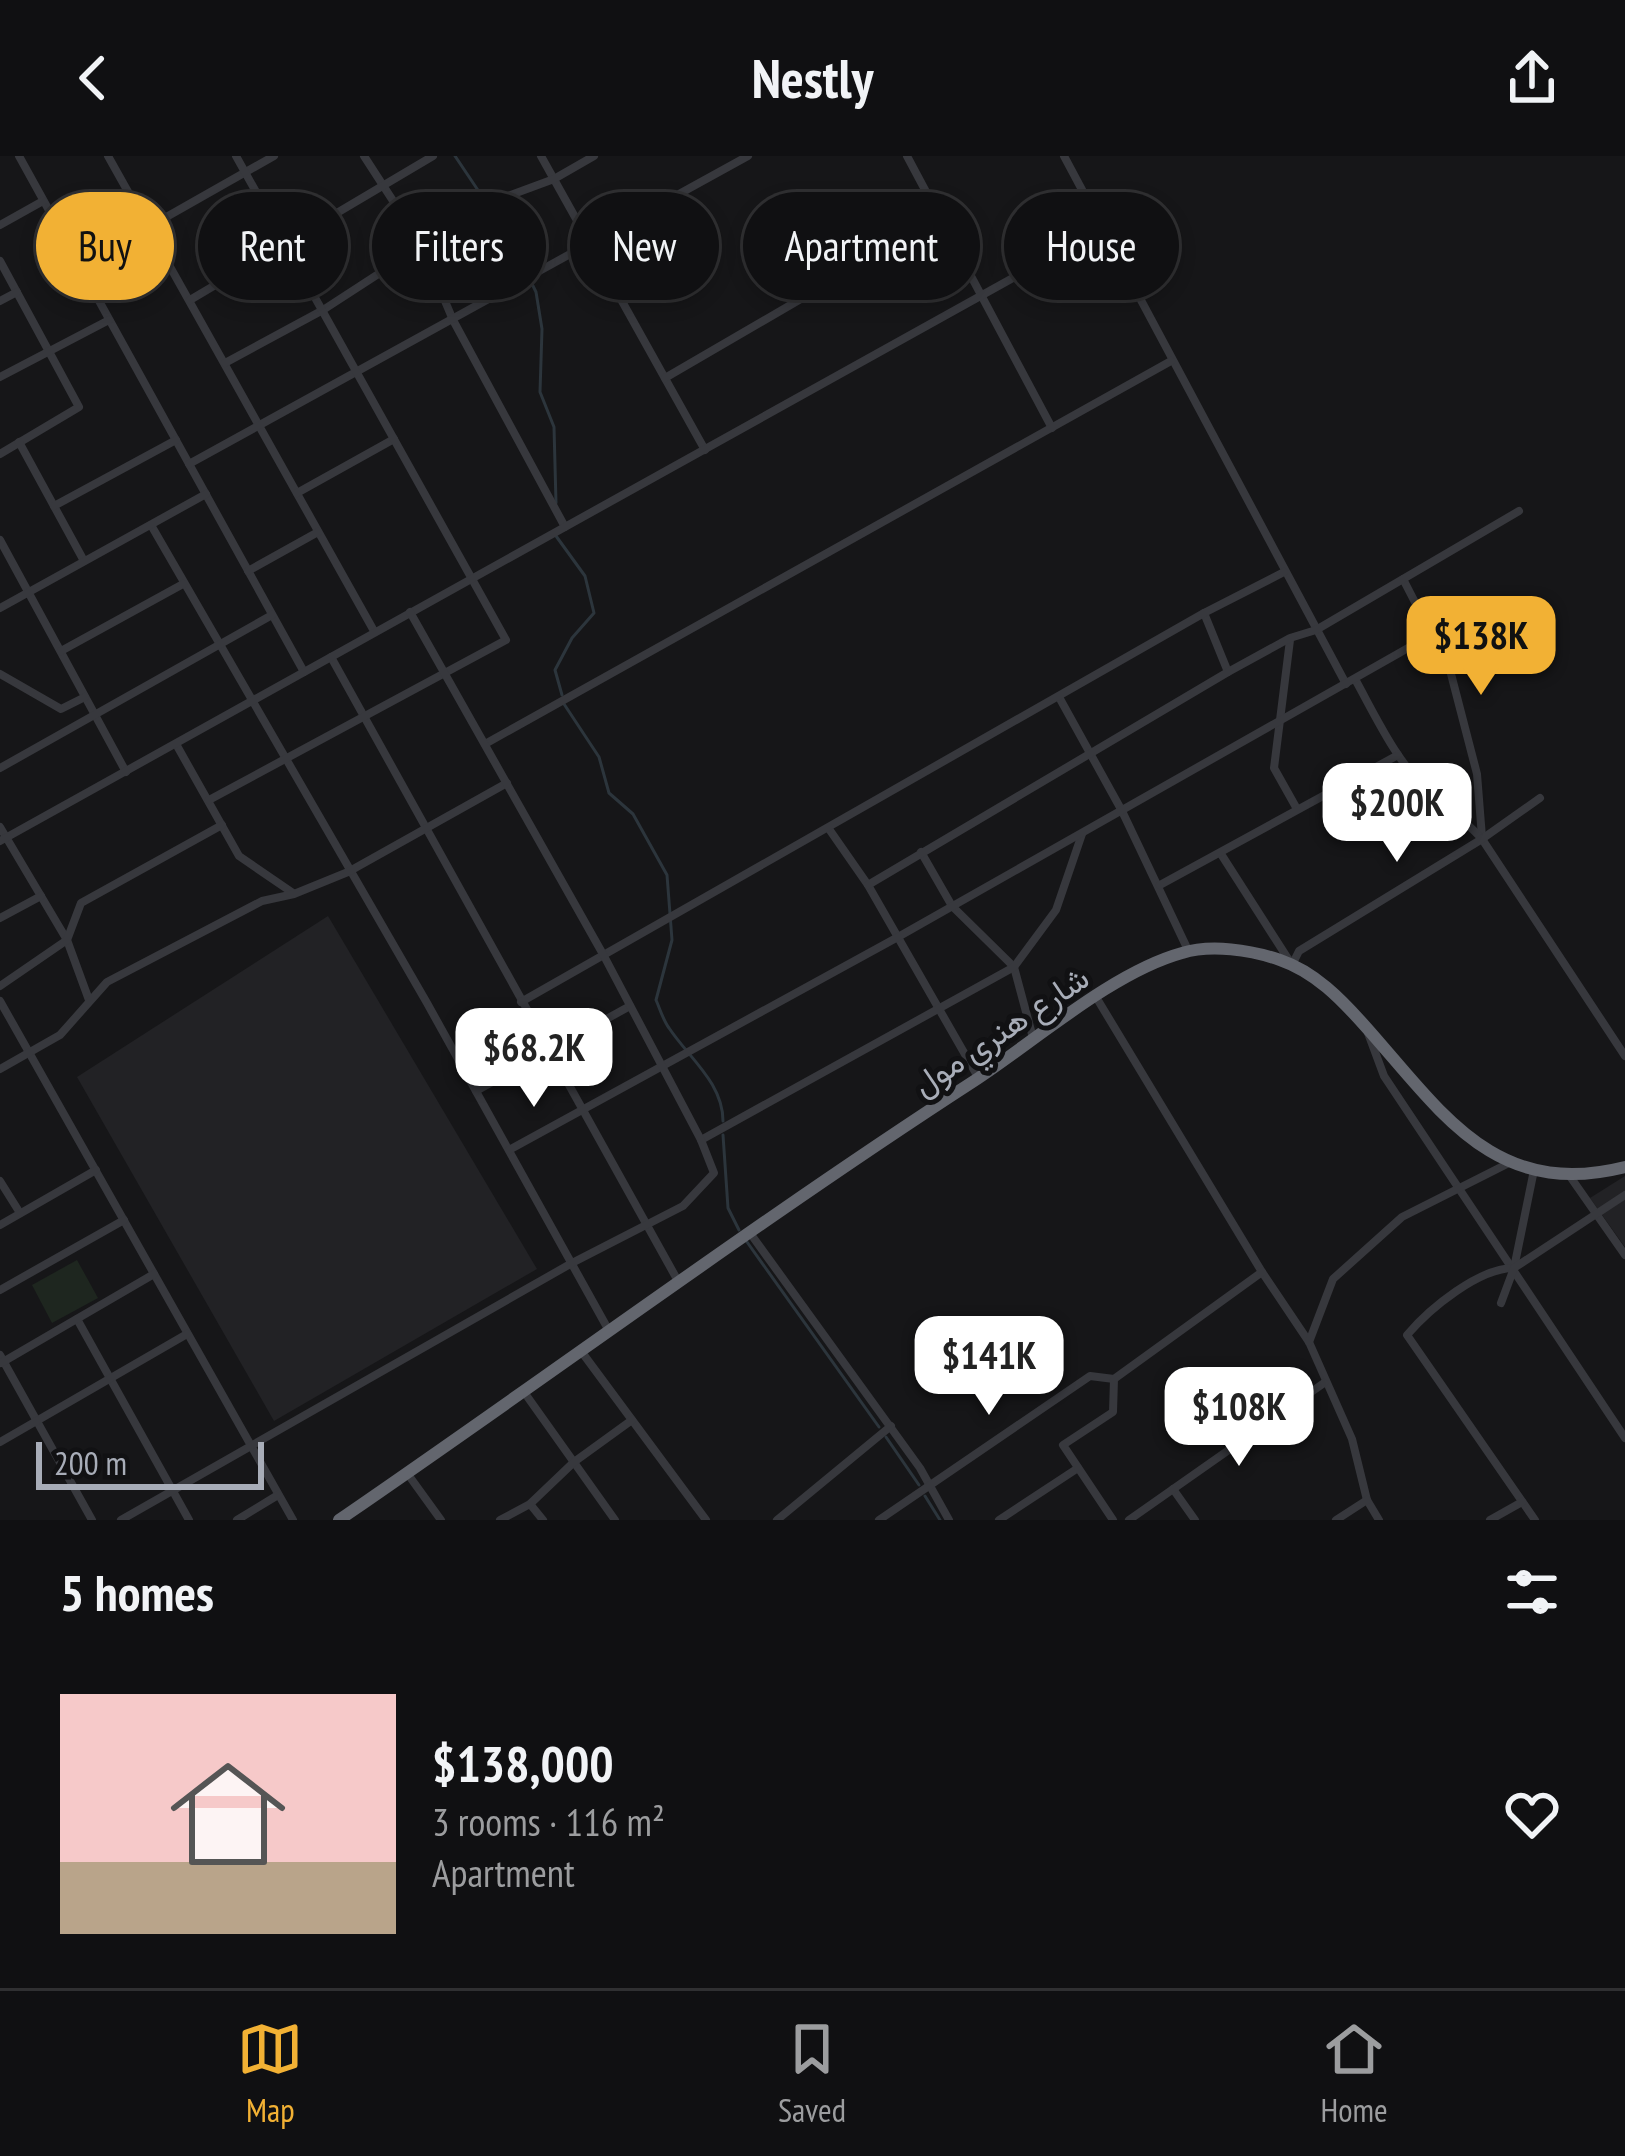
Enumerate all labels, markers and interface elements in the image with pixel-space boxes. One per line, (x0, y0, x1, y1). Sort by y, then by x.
text: Nestly (752, 43, 873, 113)
icon: back (60, 45, 126, 111)
icon: share (1499, 45, 1565, 111)
chip: Buy (36, 192, 174, 300)
chip: Rent (198, 192, 348, 300)
chip: Filters (372, 192, 546, 300)
chip: New (570, 192, 719, 300)
chip: Apartment (743, 192, 980, 300)
chip: House (1004, 192, 1179, 300)
pin: $138K (1397, 596, 1565, 698)
text: $138K (1434, 609, 1528, 660)
pin: $200K (1313, 763, 1481, 865)
text: $200K (1350, 776, 1444, 827)
street label: شارع هنري مول (903, 955, 1100, 1110)
pin: $68.2K (436, 1008, 632, 1110)
text: $68.2K (482, 1021, 586, 1072)
pin: $141K (905, 1316, 1073, 1418)
text: $141K (942, 1329, 1036, 1380)
pin: $108K (1155, 1367, 1323, 1469)
text: $108K (1192, 1380, 1286, 1431)
scale bar (36, 1436, 264, 1489)
text: 200 m (54, 1441, 127, 1484)
text: 5 homes (60, 1559, 214, 1625)
icon: filters (1499, 1559, 1565, 1625)
text: $138,000 (432, 1730, 614, 1796)
icon: home (156, 1742, 300, 1886)
icon: heart (1499, 1781, 1565, 1847)
text: 3 rooms · 116 m² (432, 1796, 665, 1847)
text: Apartment (432, 1847, 575, 1898)
tab: Map (237, 2016, 303, 2131)
tab: Saved (778, 2016, 846, 2131)
tab: Home (1321, 2016, 1388, 2131)

